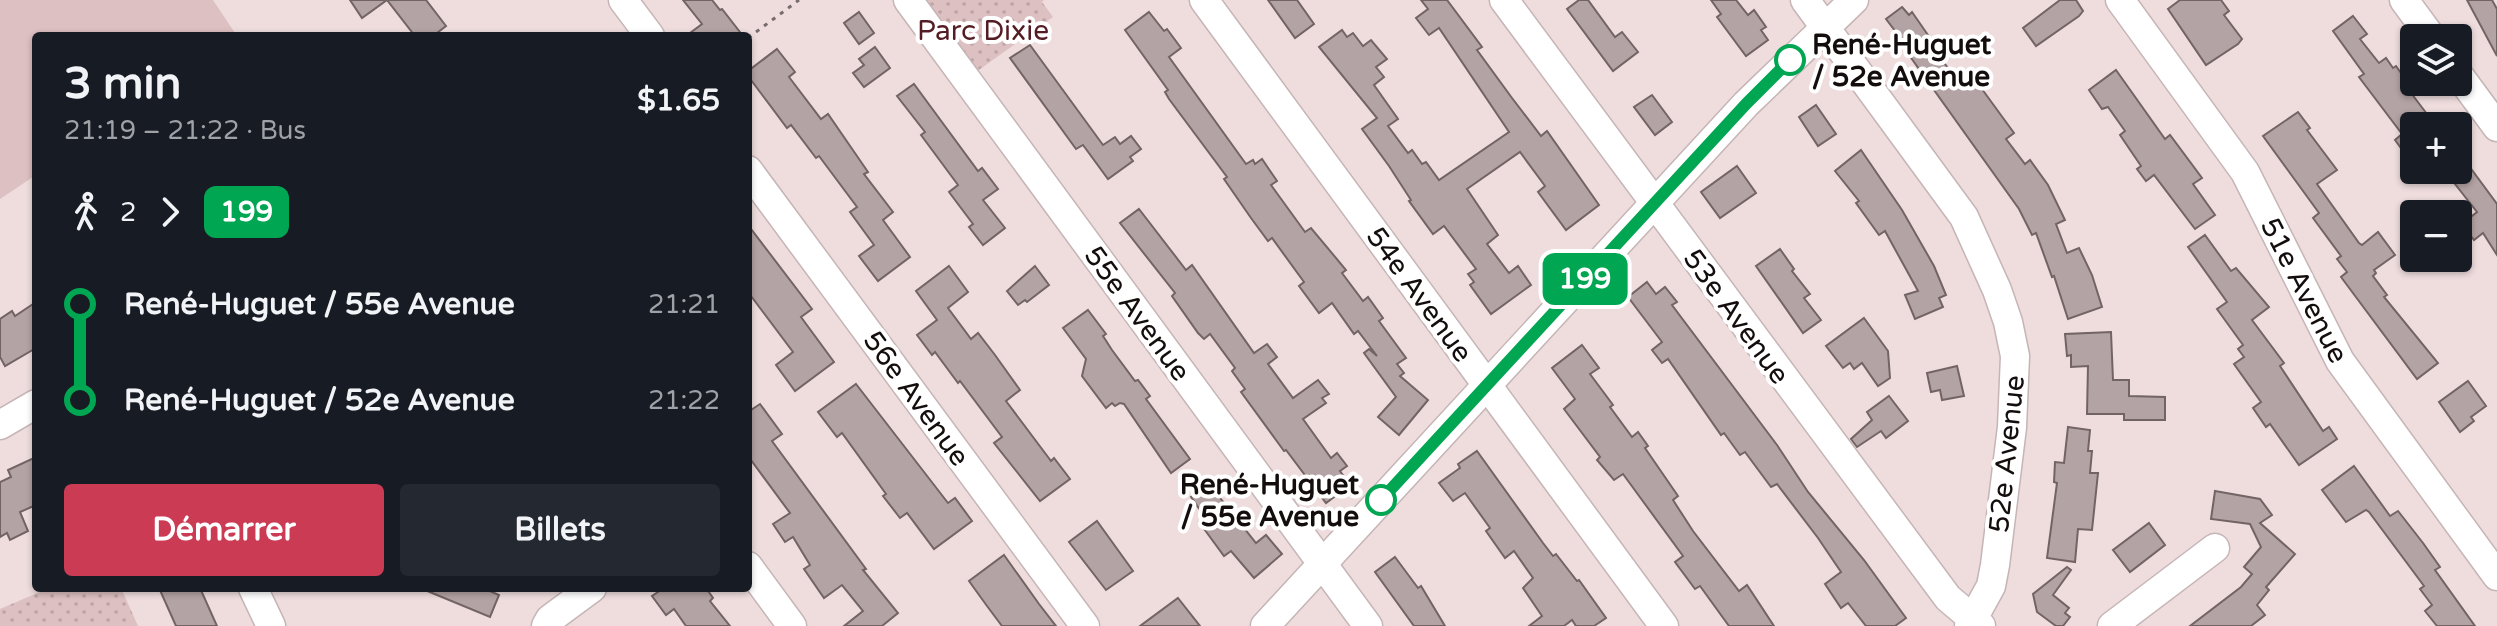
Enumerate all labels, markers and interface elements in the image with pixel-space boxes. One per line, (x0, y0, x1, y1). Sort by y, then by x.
park label: Parc Dixie (917, 14, 1049, 48)
map controls (2400, 24, 2472, 272)
button: layers (2400, 24, 2472, 96)
place label: René-Huguet / 52e Avenue (1812, 28, 1992, 94)
marker: René-Huguet / 52e Avenue (1775, 45, 1805, 75)
text: 3 min (64, 58, 181, 111)
text: $1.65 (637, 82, 720, 119)
button: + (2400, 112, 2472, 184)
text: 21:19 – 21:22 · Bus (64, 115, 306, 146)
icon: walk (64, 190, 108, 234)
icon: forward (148, 190, 192, 234)
text: 199 (220, 195, 273, 229)
text: 2 (120, 197, 136, 228)
button: − (2400, 200, 2472, 272)
street label: 51e Avenue (2253, 212, 2355, 369)
street label: 54e Avenue (1359, 220, 1480, 369)
street label: 55e Avenue (1077, 239, 1198, 388)
street label: 53e Avenue (1676, 242, 1797, 391)
line badge: 199 (1539, 253, 1631, 305)
text: 199 (1559, 262, 1611, 296)
text: René-Huguet / 55e Avenue (124, 286, 515, 323)
text: 21:21 (648, 289, 720, 320)
street label: 56e Avenue (856, 324, 977, 473)
street label: 52e Avenue (1982, 374, 2032, 535)
text: René-Huguet / 52e Avenue (124, 382, 515, 419)
text: 21:22 (648, 385, 720, 416)
place label: René-Huguet / 55e Avenue (1180, 468, 1359, 534)
button: Démarrer (64, 484, 384, 576)
button: Billets (400, 484, 720, 576)
marker: René-Huguet / 55e Avenue (1366, 485, 1396, 515)

